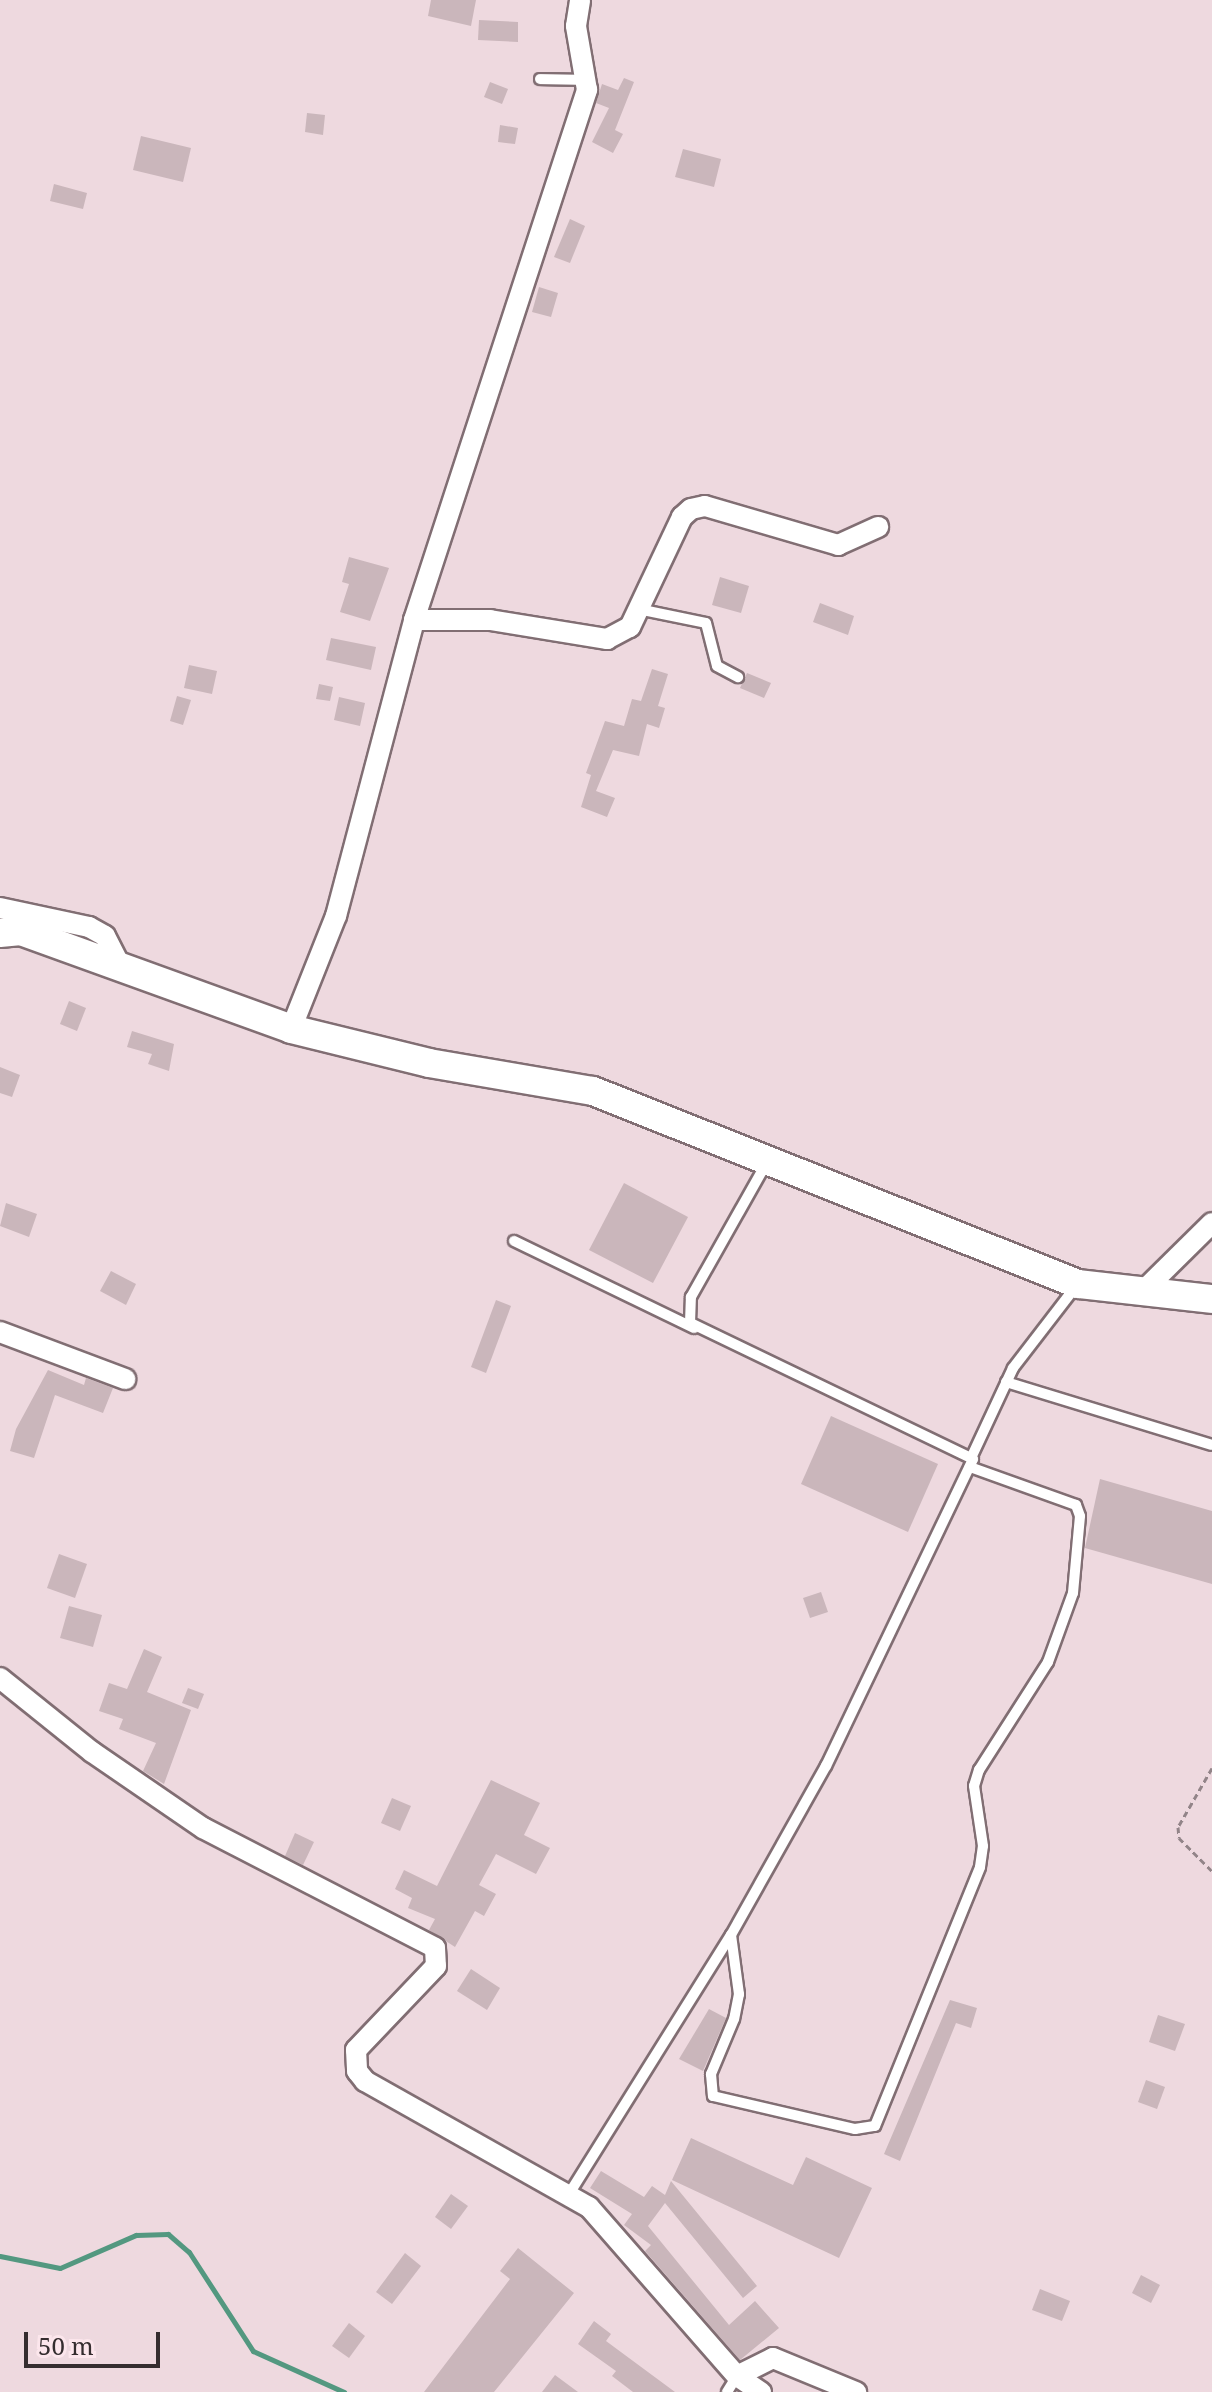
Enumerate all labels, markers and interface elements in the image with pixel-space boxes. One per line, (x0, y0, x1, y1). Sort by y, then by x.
scale bar (28, 2316, 164, 2366)
text: 50 m (38, 2329, 94, 2362)

